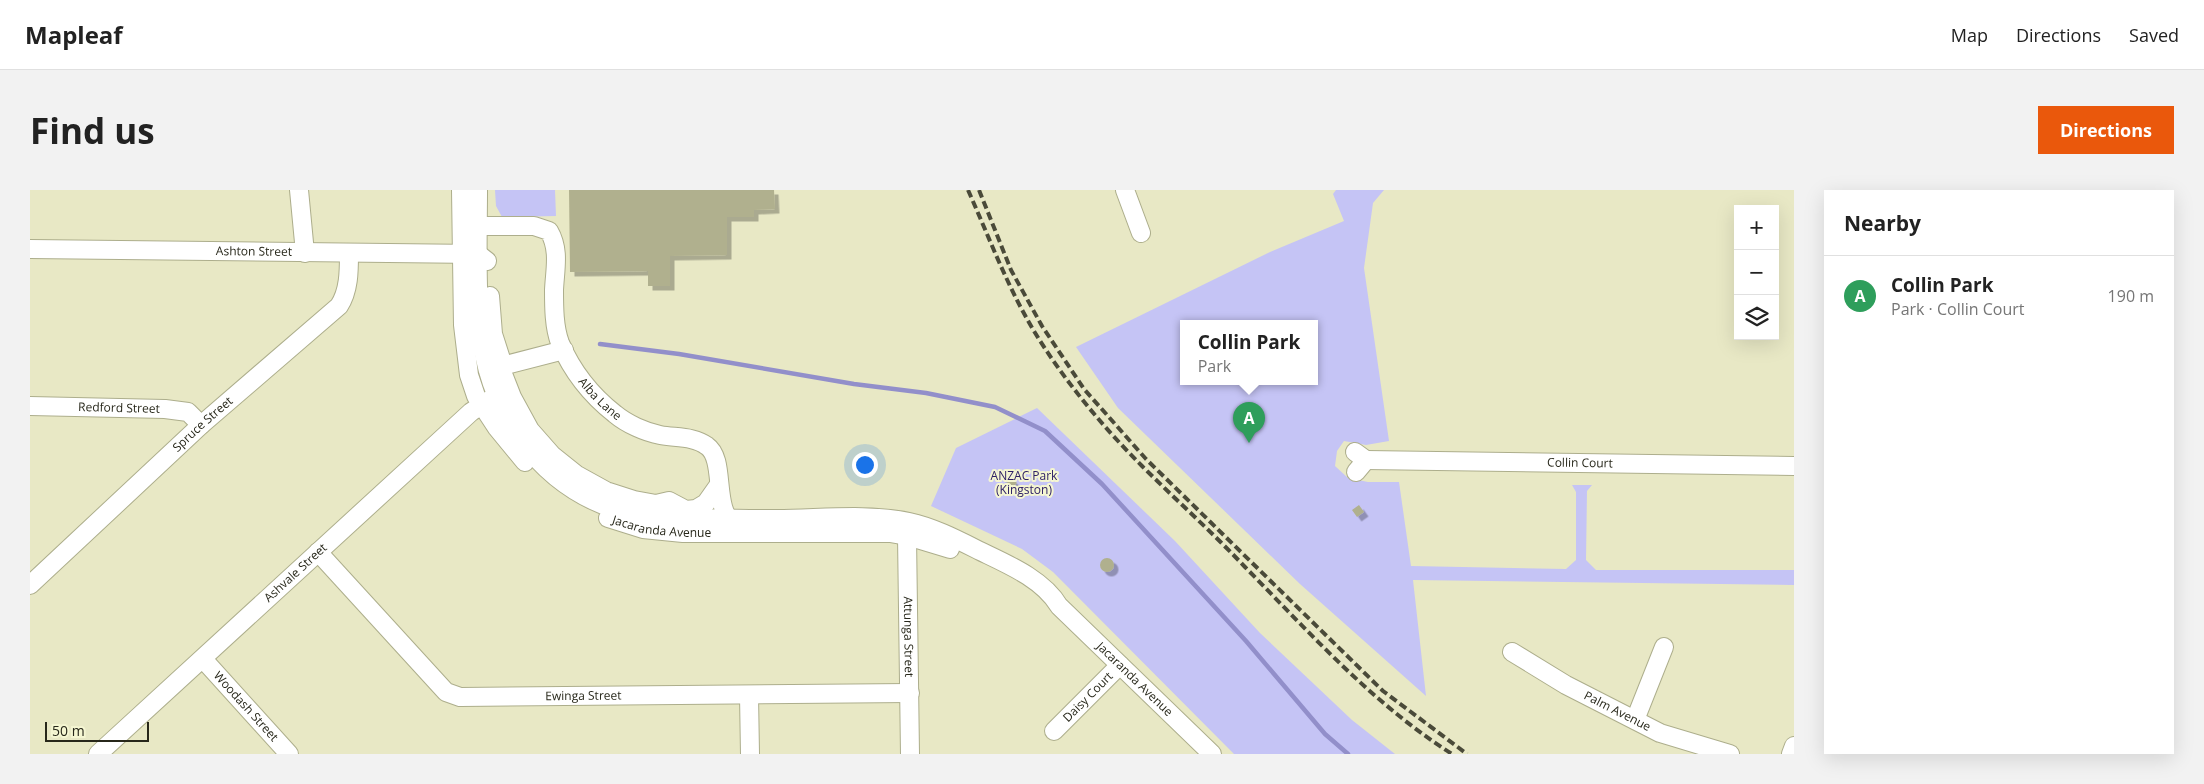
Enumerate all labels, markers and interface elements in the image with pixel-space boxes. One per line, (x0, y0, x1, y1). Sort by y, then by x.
text: Mapleaf (25, 18, 123, 51)
text: Map (1951, 23, 1988, 47)
text: Directions (2016, 23, 2101, 47)
text: Saved (2129, 23, 2179, 47)
button: Directions (2038, 106, 2174, 154)
text: Find us (30, 107, 155, 154)
map controls (1734, 205, 1779, 340)
button: + (1734, 205, 1779, 250)
text: Nearby (1844, 209, 1921, 237)
street label: Ashton Street (216, 242, 292, 260)
button: − (1734, 250, 1779, 295)
text: Collin Park (1891, 272, 1994, 298)
text: A (1854, 285, 1866, 307)
text: 190 m (2108, 285, 2154, 307)
button: layers (1734, 295, 1779, 340)
text: Park · Collin Court (1891, 298, 2025, 320)
popup (1180, 320, 1318, 385)
text: Collin Park (1198, 329, 1300, 355)
text: Park (1198, 355, 1231, 377)
street label: Alba Lane (575, 374, 625, 424)
street label: Spruce Street (169, 392, 236, 455)
street label: Redford Street (78, 398, 160, 417)
pin: A (1233, 402, 1265, 443)
your location (852, 452, 878, 478)
street label: Collin Court (1547, 454, 1613, 471)
park label: ANZAC Park (Kingston) (991, 467, 1058, 498)
street label: Jacaranda Avenue (609, 511, 711, 541)
street label: Ashvale Street (260, 539, 330, 606)
street label: Attunga Street (900, 596, 918, 677)
street label: Jacaranda Avenue (1092, 637, 1177, 720)
street label: Woodash Street (210, 667, 283, 745)
street label: Daisy Court (1059, 668, 1116, 726)
street label: Ewinga Street (545, 687, 622, 704)
street label: Palm Avenue (1581, 687, 1654, 735)
scale bar (45, 719, 149, 742)
text: 50 m (52, 721, 85, 740)

